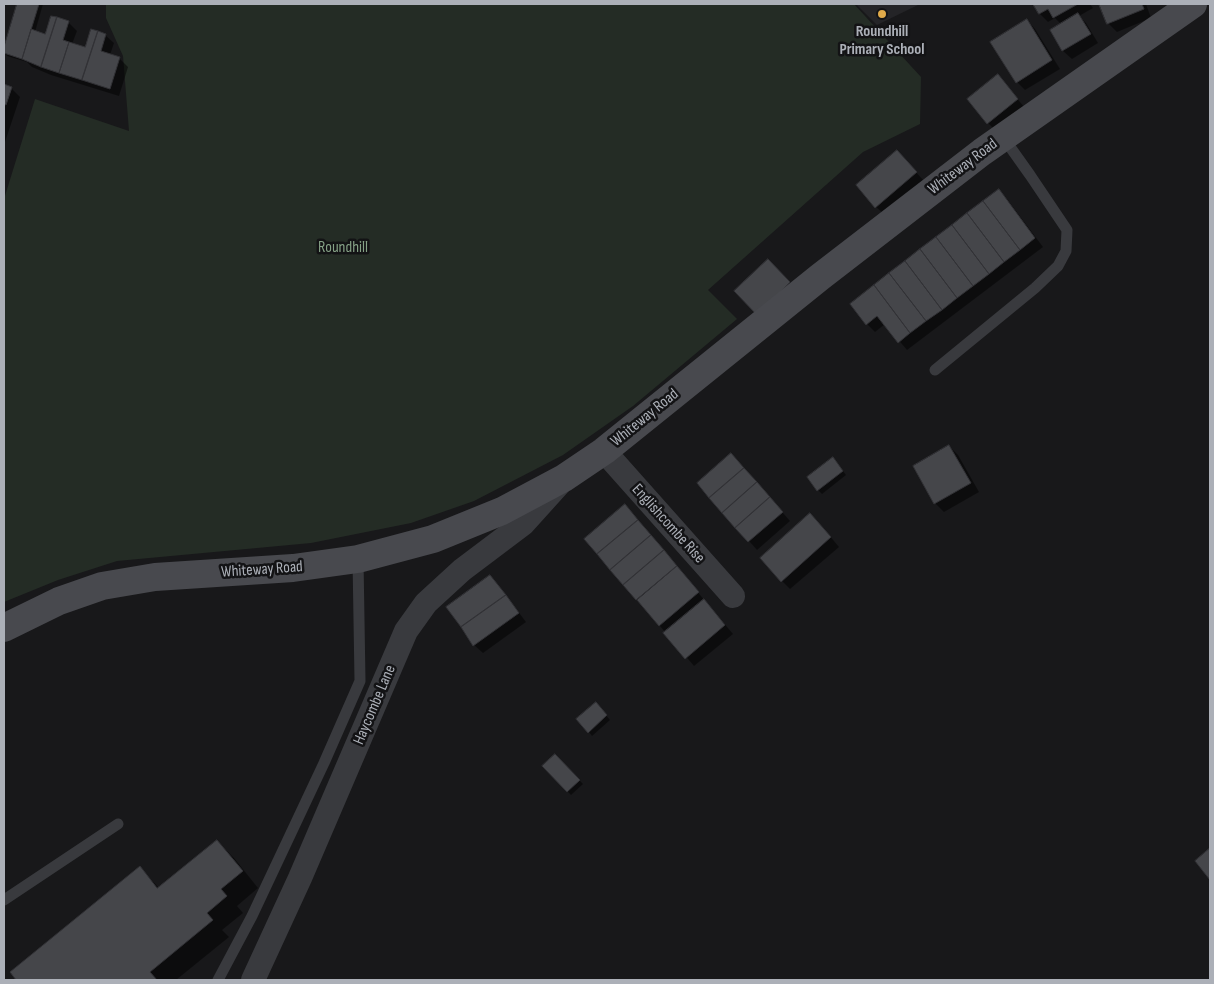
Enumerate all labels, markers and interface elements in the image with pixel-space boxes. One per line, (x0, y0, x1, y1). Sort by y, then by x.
marker: Roundhill Primary School (876, 8, 888, 20)
place label: Roundhill Primary School (839, 22, 925, 60)
street label: Whiteway Road (925, 135, 1001, 199)
park label: Roundhill (318, 238, 368, 258)
street label: Whiteway Road (607, 385, 683, 451)
street label: Englishcombe Rise (627, 480, 709, 568)
street label: Whiteway Road (221, 558, 303, 582)
street label: Haycombe Lane (350, 662, 400, 748)

